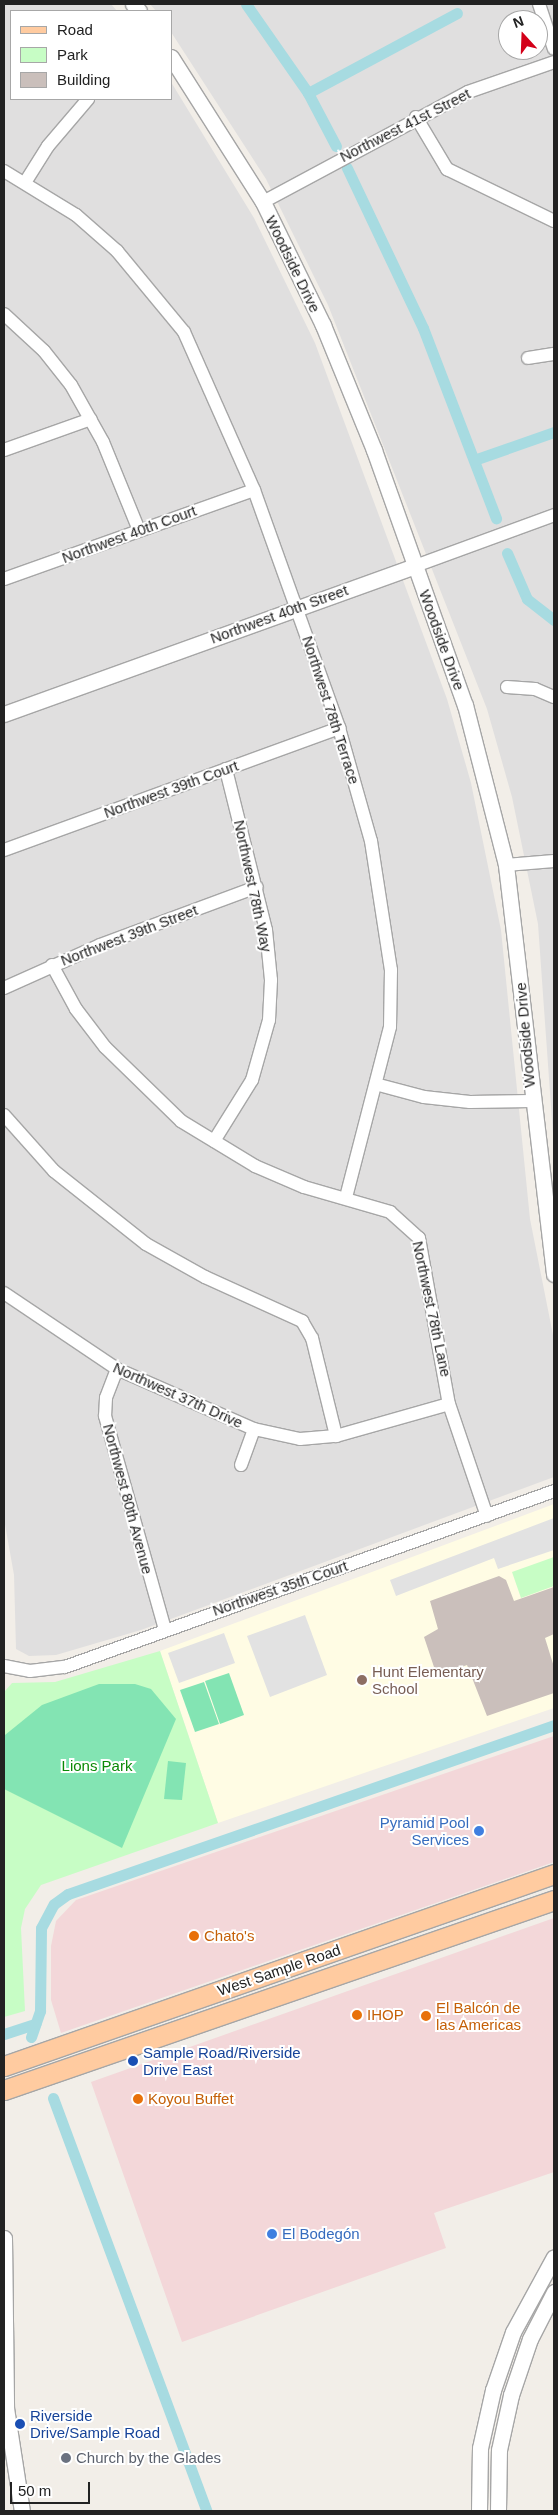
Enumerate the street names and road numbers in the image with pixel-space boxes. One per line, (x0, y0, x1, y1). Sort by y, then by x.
street label: Northwest 41st Street (337, 84, 473, 166)
street label: Woodside Drive (262, 213, 324, 315)
street label: Northwest 40th Court (59, 501, 199, 567)
street label: Northwest 40th Street (208, 581, 350, 647)
street label: Woodside Drive (415, 587, 469, 693)
street label: Northwest 78th Terrace (298, 633, 364, 787)
street label: Northwest 39th Court (101, 756, 241, 822)
street label: Northwest 78th Way (230, 818, 276, 954)
street label: Northwest 39th Street (58, 901, 200, 969)
street label: Woodside Drive (511, 982, 539, 1088)
street label: Northwest 78th Lane (409, 1239, 455, 1379)
street label: Northwest 37th Drive (110, 1358, 246, 1432)
street label: Northwest 80th Avenue (99, 1421, 157, 1577)
street label: Northwest 35th Court (210, 1556, 350, 1620)
street label: West Sample Road (215, 1940, 343, 2000)

